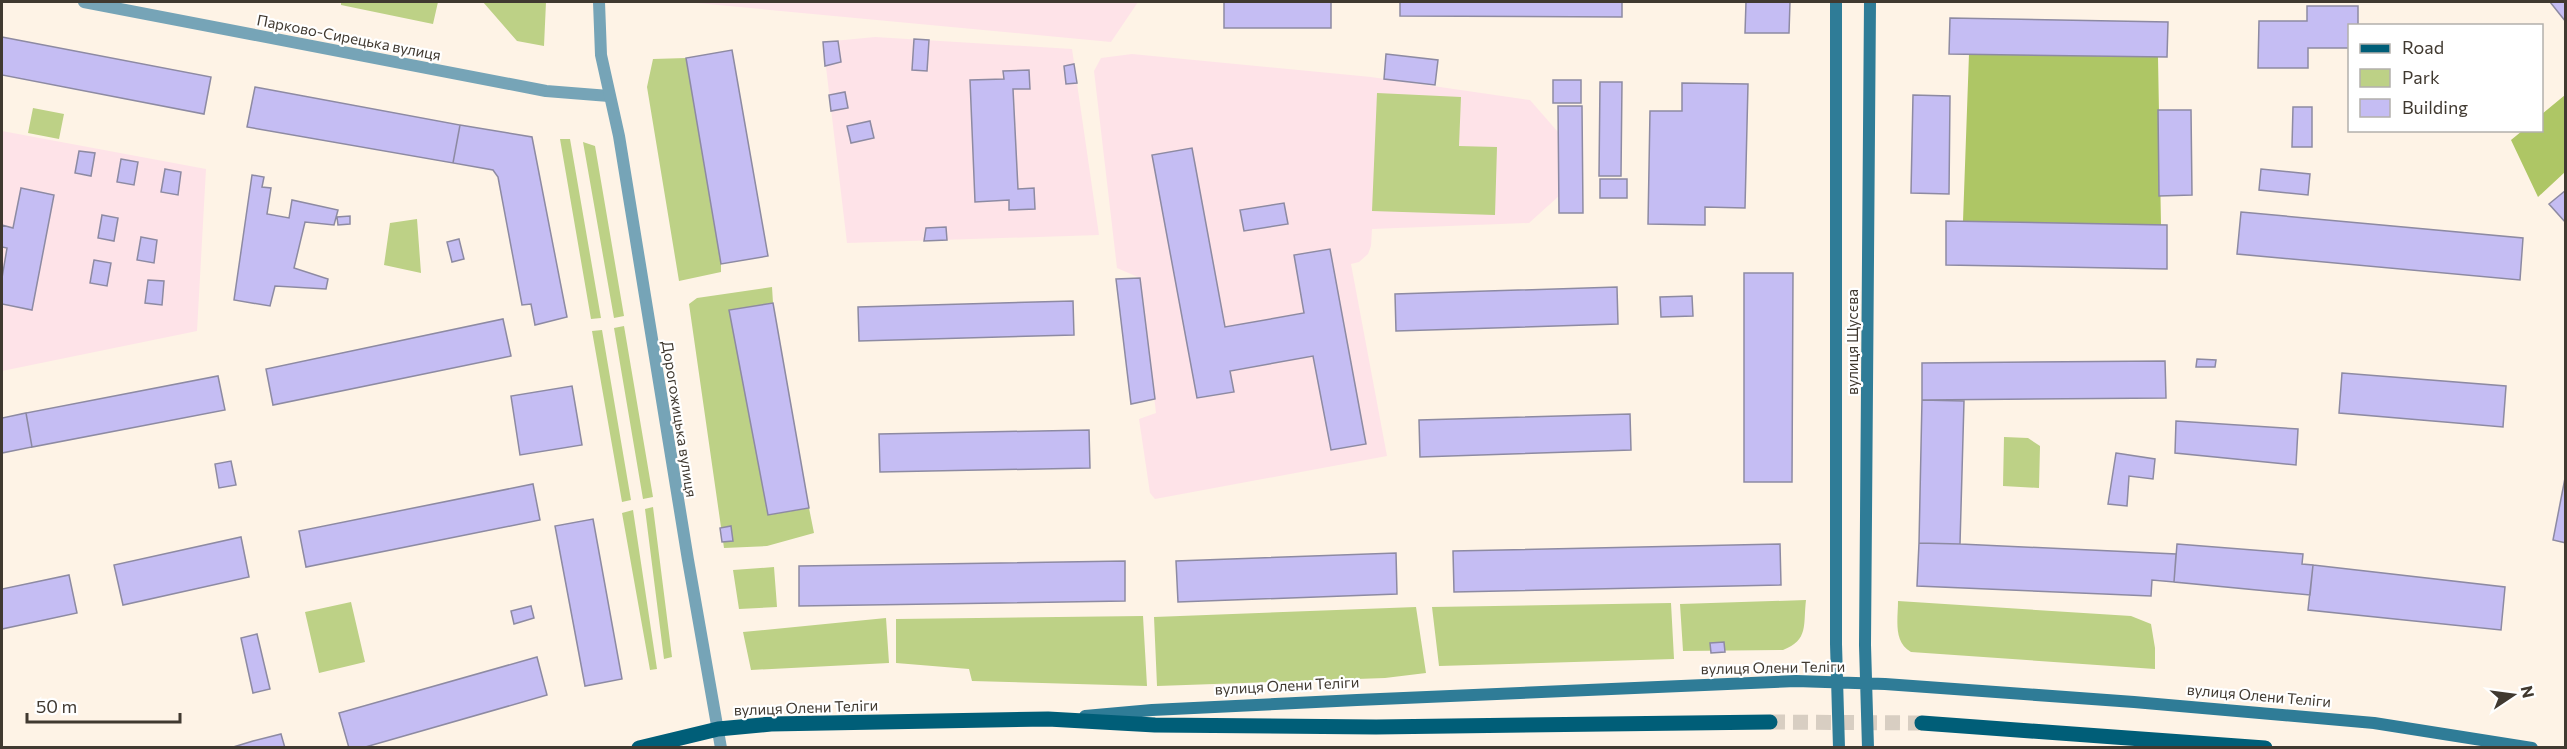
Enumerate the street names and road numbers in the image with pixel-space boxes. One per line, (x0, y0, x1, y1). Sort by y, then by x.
street label: Парково-Сирецька вулиця (255, 10, 443, 64)
street label: вулиця Щусєва (1843, 289, 1861, 395)
street label: Дорогожицька вулиця (659, 339, 701, 499)
street label: вулиця Олени Теліги (1701, 657, 1845, 677)
street label: вулиця Олени Теліги (1214, 672, 1360, 698)
street label: вулиця Олени Теліги (2186, 680, 2332, 710)
street label: вулиця Олени Теліги (733, 695, 879, 719)

